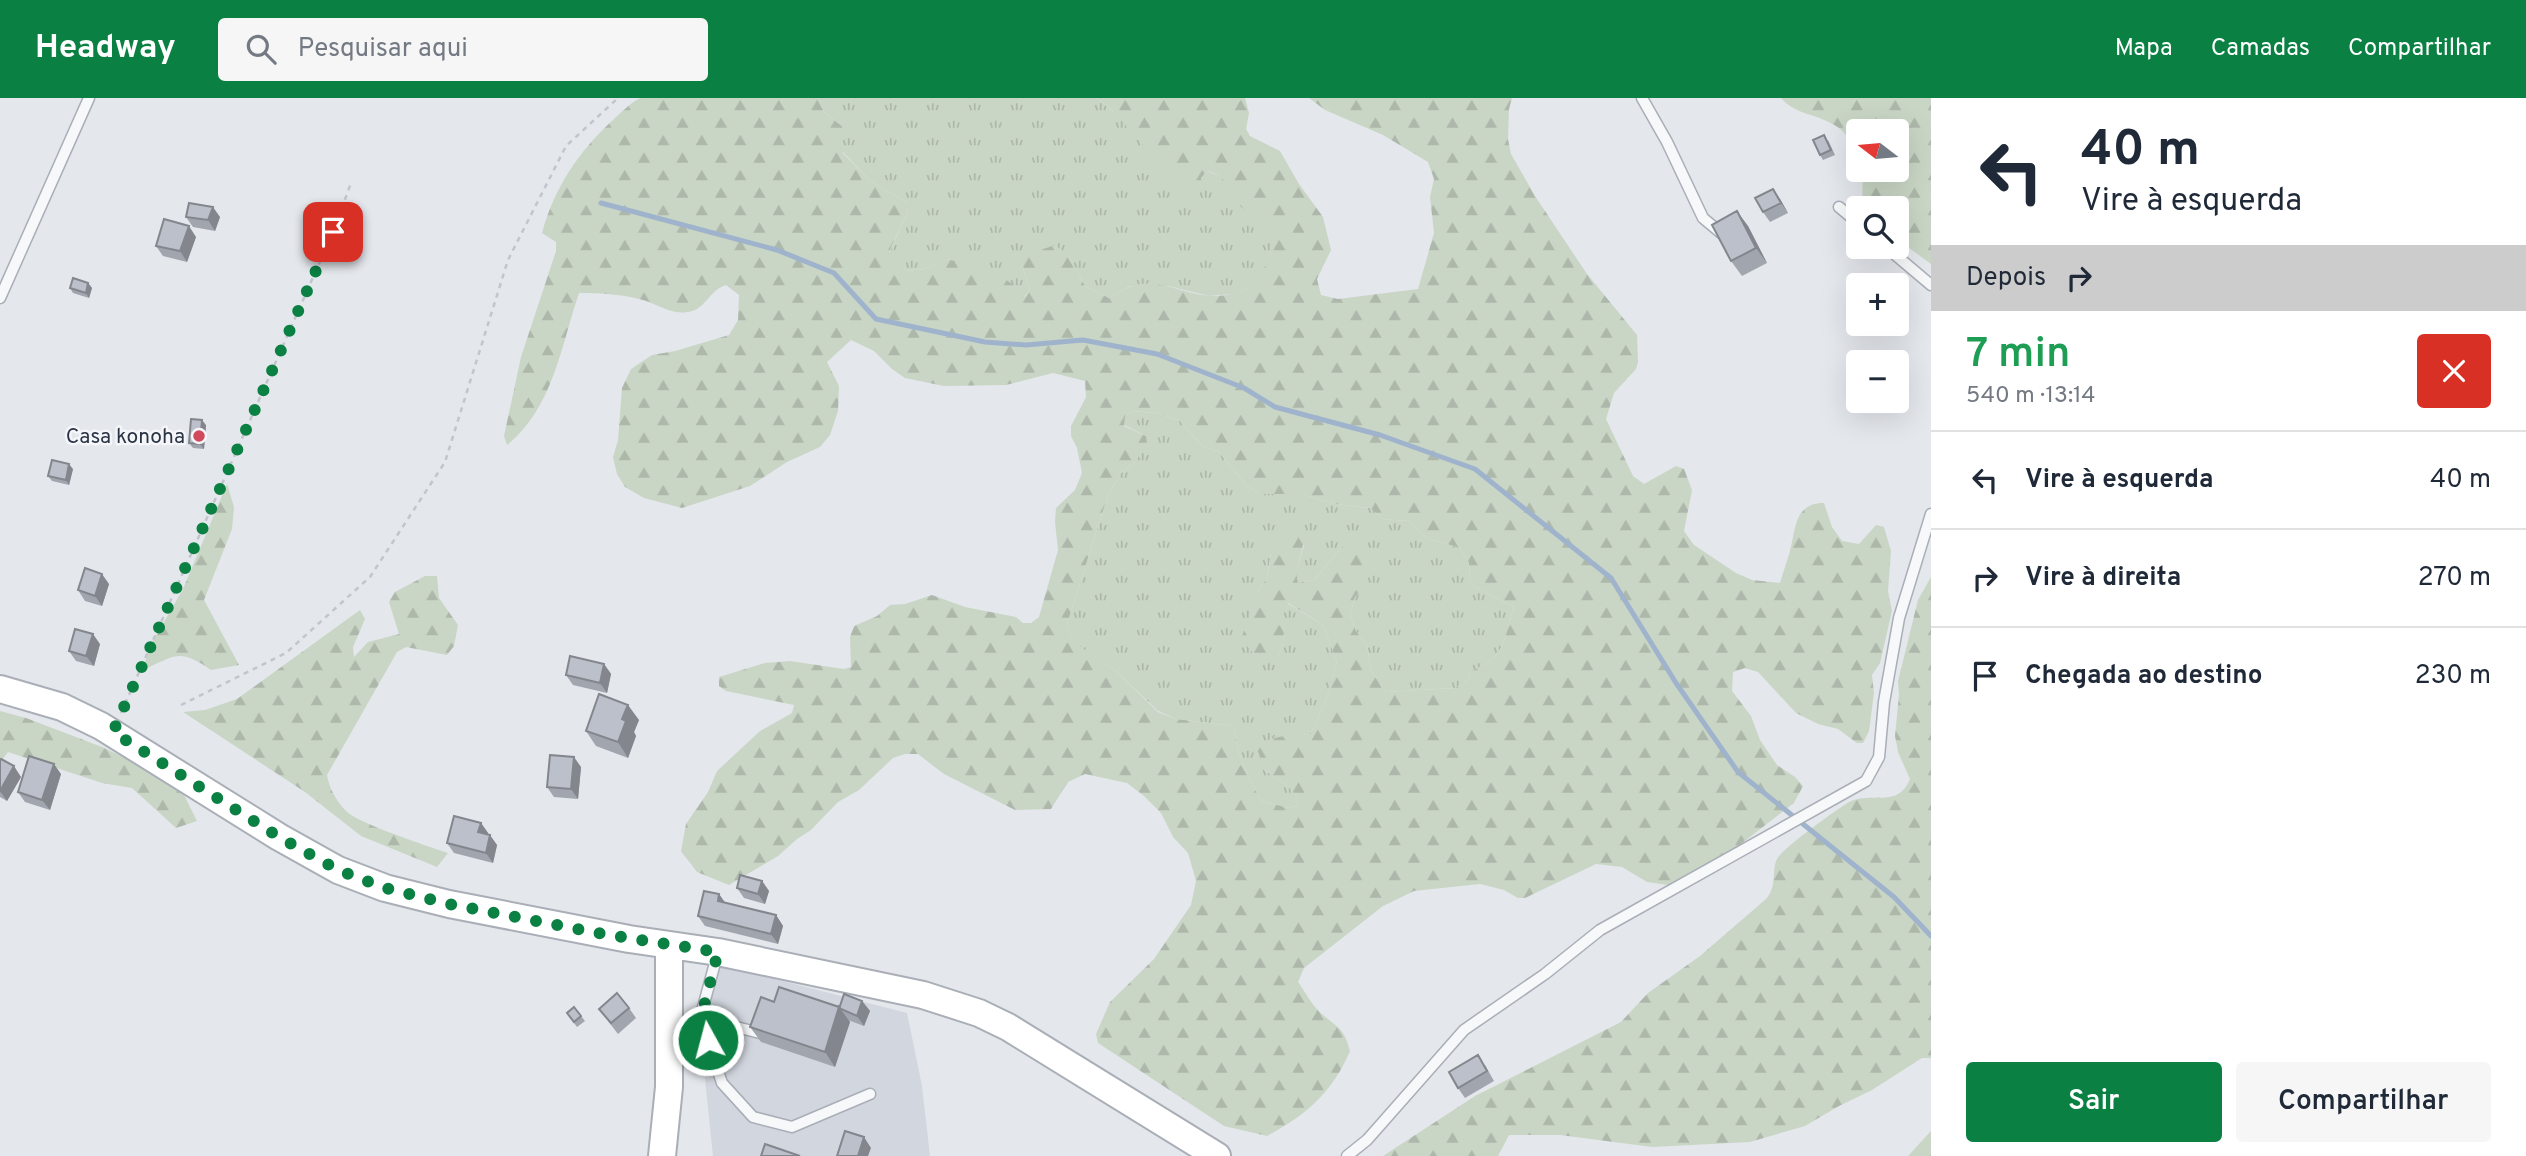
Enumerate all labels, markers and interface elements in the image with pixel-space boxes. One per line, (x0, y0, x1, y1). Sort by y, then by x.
search box (218, 18, 708, 81)
text: Headway (35, 28, 176, 70)
icon: search (242, 30, 280, 68)
text: Pesquisar aqui (298, 33, 468, 66)
text: Mapa (2115, 34, 2173, 64)
text: Camadas (2211, 34, 2310, 64)
text: Compartilhar (2348, 34, 2491, 64)
north arrow (1846, 119, 1909, 182)
map controls (1846, 119, 1909, 413)
text: 40 m (2081, 121, 2200, 183)
icon: left (1966, 126, 2057, 217)
text: Vire à esquerda (2081, 182, 2302, 222)
button: search (1846, 196, 1909, 259)
pin (303, 202, 363, 262)
icon: arrive (314, 213, 352, 251)
icon: right (2060, 259, 2098, 297)
text: Depois (1966, 262, 2046, 295)
button: + (1846, 273, 1909, 336)
text: 7 min (1966, 329, 2070, 382)
button: close (2417, 334, 2491, 408)
button: − (1846, 350, 1909, 413)
text: 540 m · 13:14 (1966, 382, 2096, 411)
place label: Casa konoha (66, 424, 185, 451)
marker: Casa konoha (191, 428, 207, 444)
icon: left (1966, 461, 2004, 499)
text: Vire à esquerda (2025, 464, 2213, 497)
text: 40 m (2430, 464, 2491, 497)
icon: right (1966, 559, 2004, 597)
text: Vire à direita (2025, 562, 2181, 595)
text: 270 m (2418, 562, 2491, 595)
icon: arrive (1966, 657, 2004, 695)
text: Chegada ao destino (2025, 660, 2262, 693)
text: 230 m (2415, 660, 2491, 693)
position arrow (671, 1003, 745, 1077)
button: Sair (1966, 1062, 2222, 1142)
button: Compartilhar (2236, 1062, 2491, 1142)

